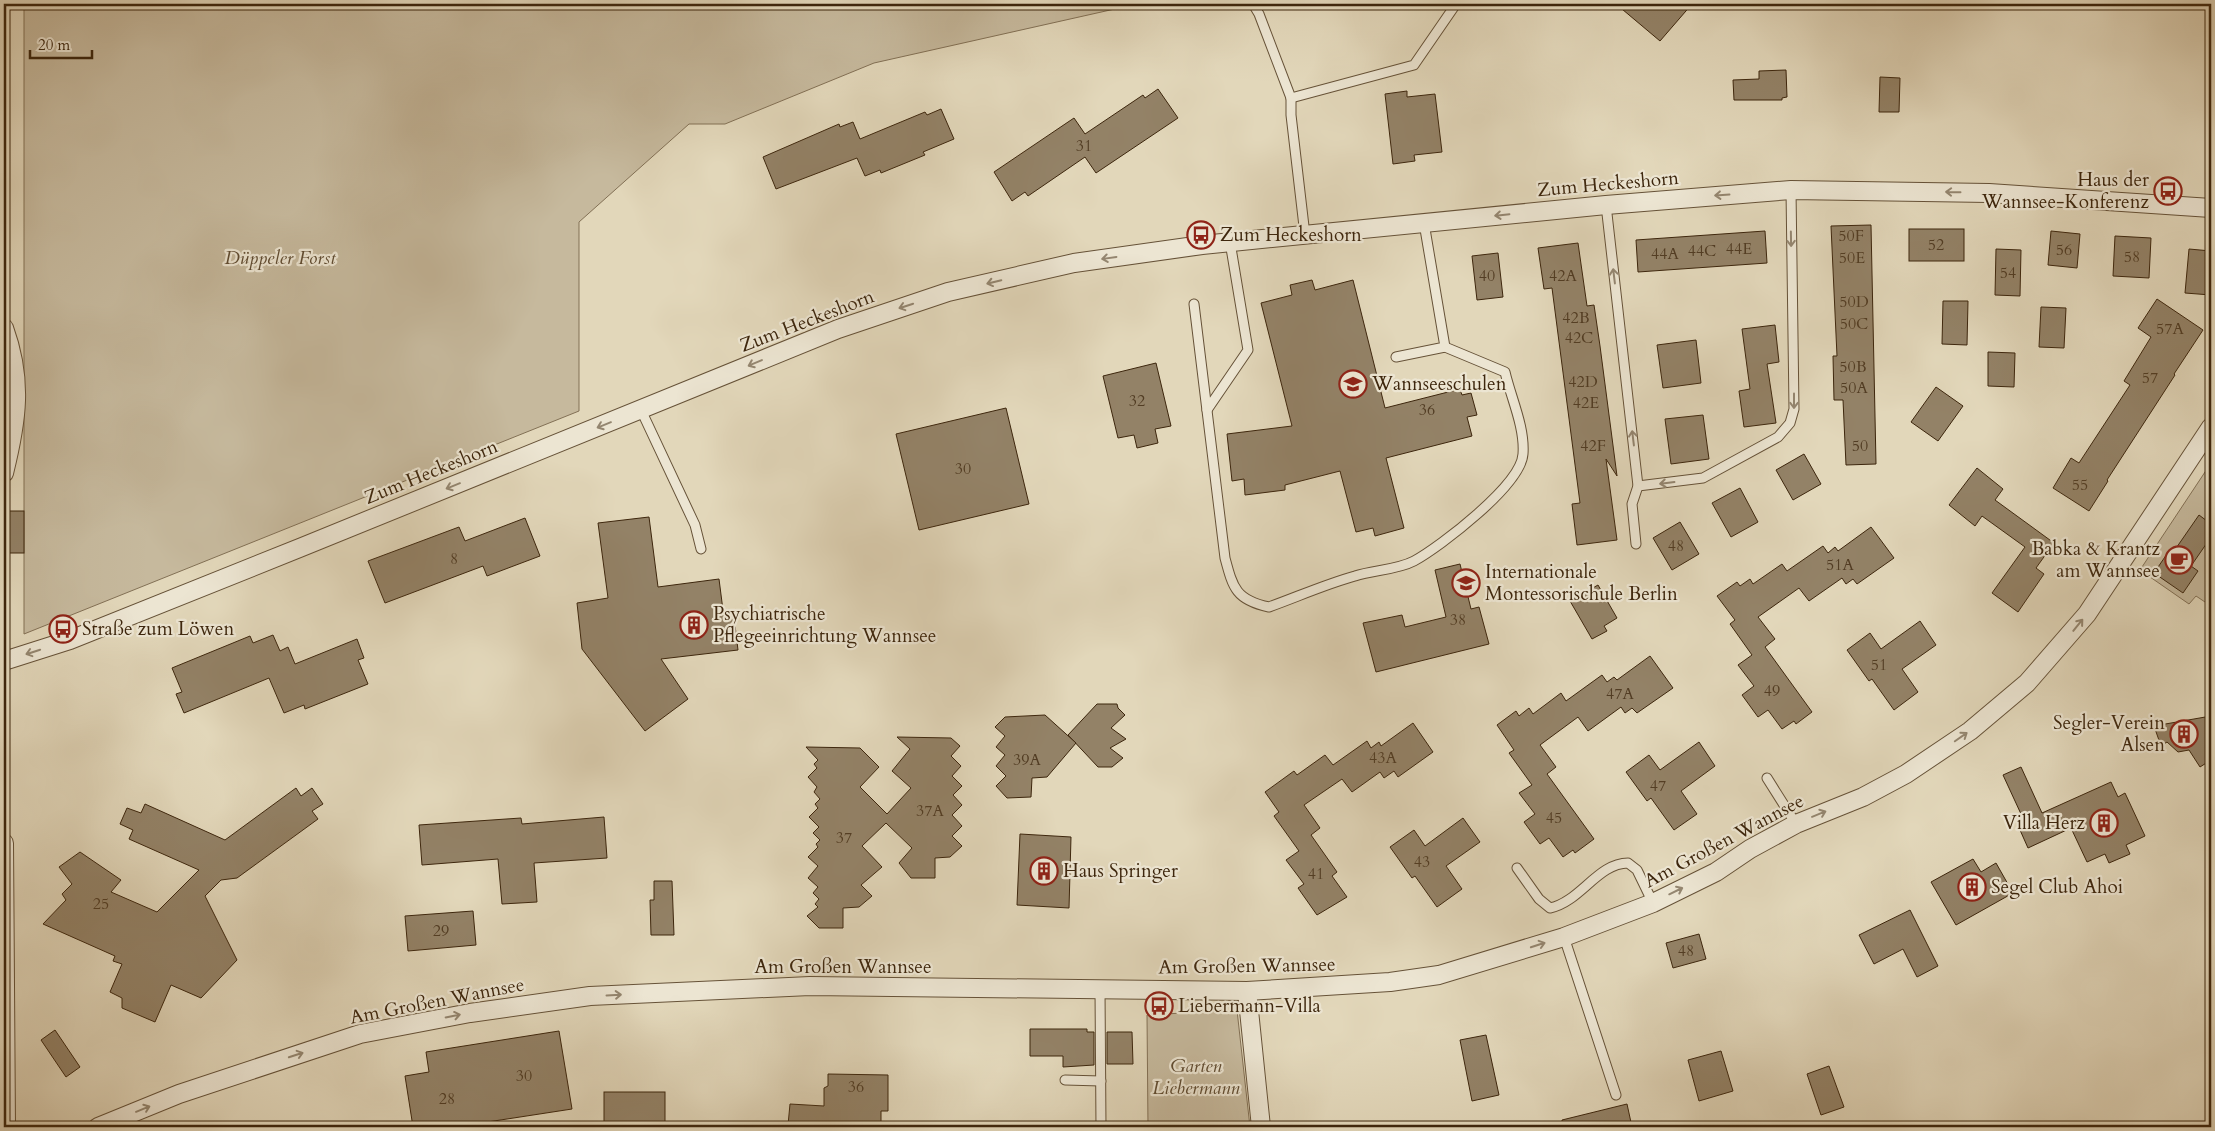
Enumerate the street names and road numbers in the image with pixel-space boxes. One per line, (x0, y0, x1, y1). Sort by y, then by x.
street label: Zum Heckeshorn (1536, 165, 1680, 203)
street label: Zum Heckeshorn (736, 283, 878, 359)
street label: Zum Heckeshorn (360, 433, 502, 511)
street label: Am Großen Wannsee (1640, 788, 1808, 894)
street label: Am Großen Wannsee (1158, 951, 1336, 981)
street label: Am Großen Wannsee (754, 954, 932, 980)
street label: Am Großen Wannsee (348, 971, 526, 1031)

